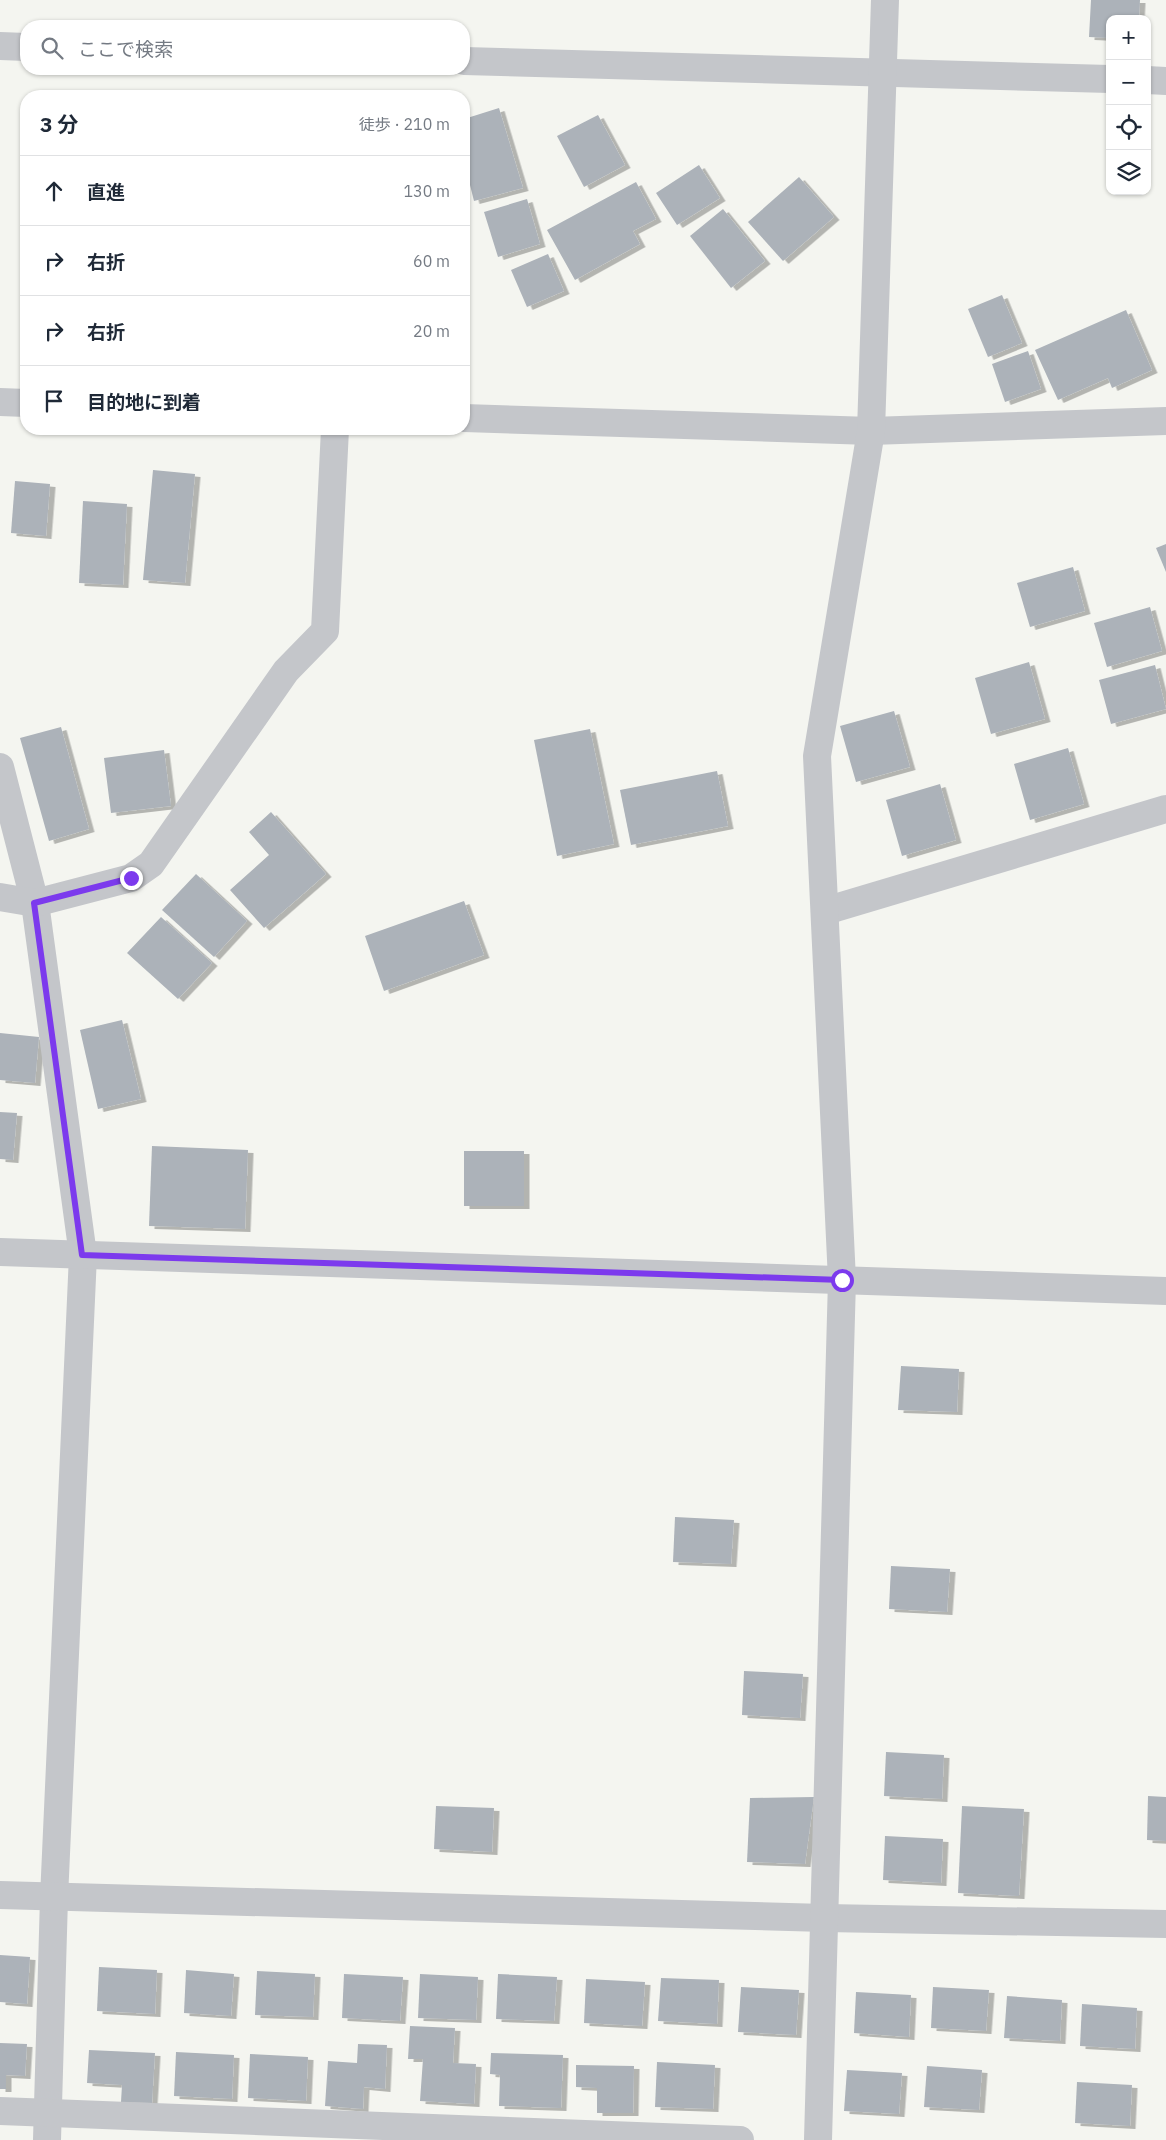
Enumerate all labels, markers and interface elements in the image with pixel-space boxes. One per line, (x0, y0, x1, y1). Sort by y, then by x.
map controls (1106, 15, 1151, 195)
button: + (1106, 15, 1151, 60)
search box (20, 20, 470, 75)
icon: search (38, 34, 66, 62)
text: ここで検索 (78, 37, 173, 61)
button: − (1106, 60, 1151, 105)
button: locate (1106, 105, 1151, 150)
text: 3 分 (40, 110, 79, 138)
text: 徒歩 · 210 m (359, 114, 450, 134)
button: layers (1106, 150, 1151, 195)
icon: ahead (40, 177, 68, 205)
text: 直進 (87, 180, 125, 204)
text: 130 m (403, 181, 450, 201)
icon: right (40, 247, 68, 275)
text: 右折 (87, 250, 125, 274)
text: 60 m (413, 251, 450, 271)
icon: right (40, 317, 68, 345)
text: 右折 (87, 320, 125, 344)
text: 20 m (413, 321, 450, 341)
icon: arrive (40, 387, 68, 415)
text: 目的地に到着 (87, 390, 201, 414)
route end (120, 867, 143, 890)
route start (831, 1269, 854, 1292)

